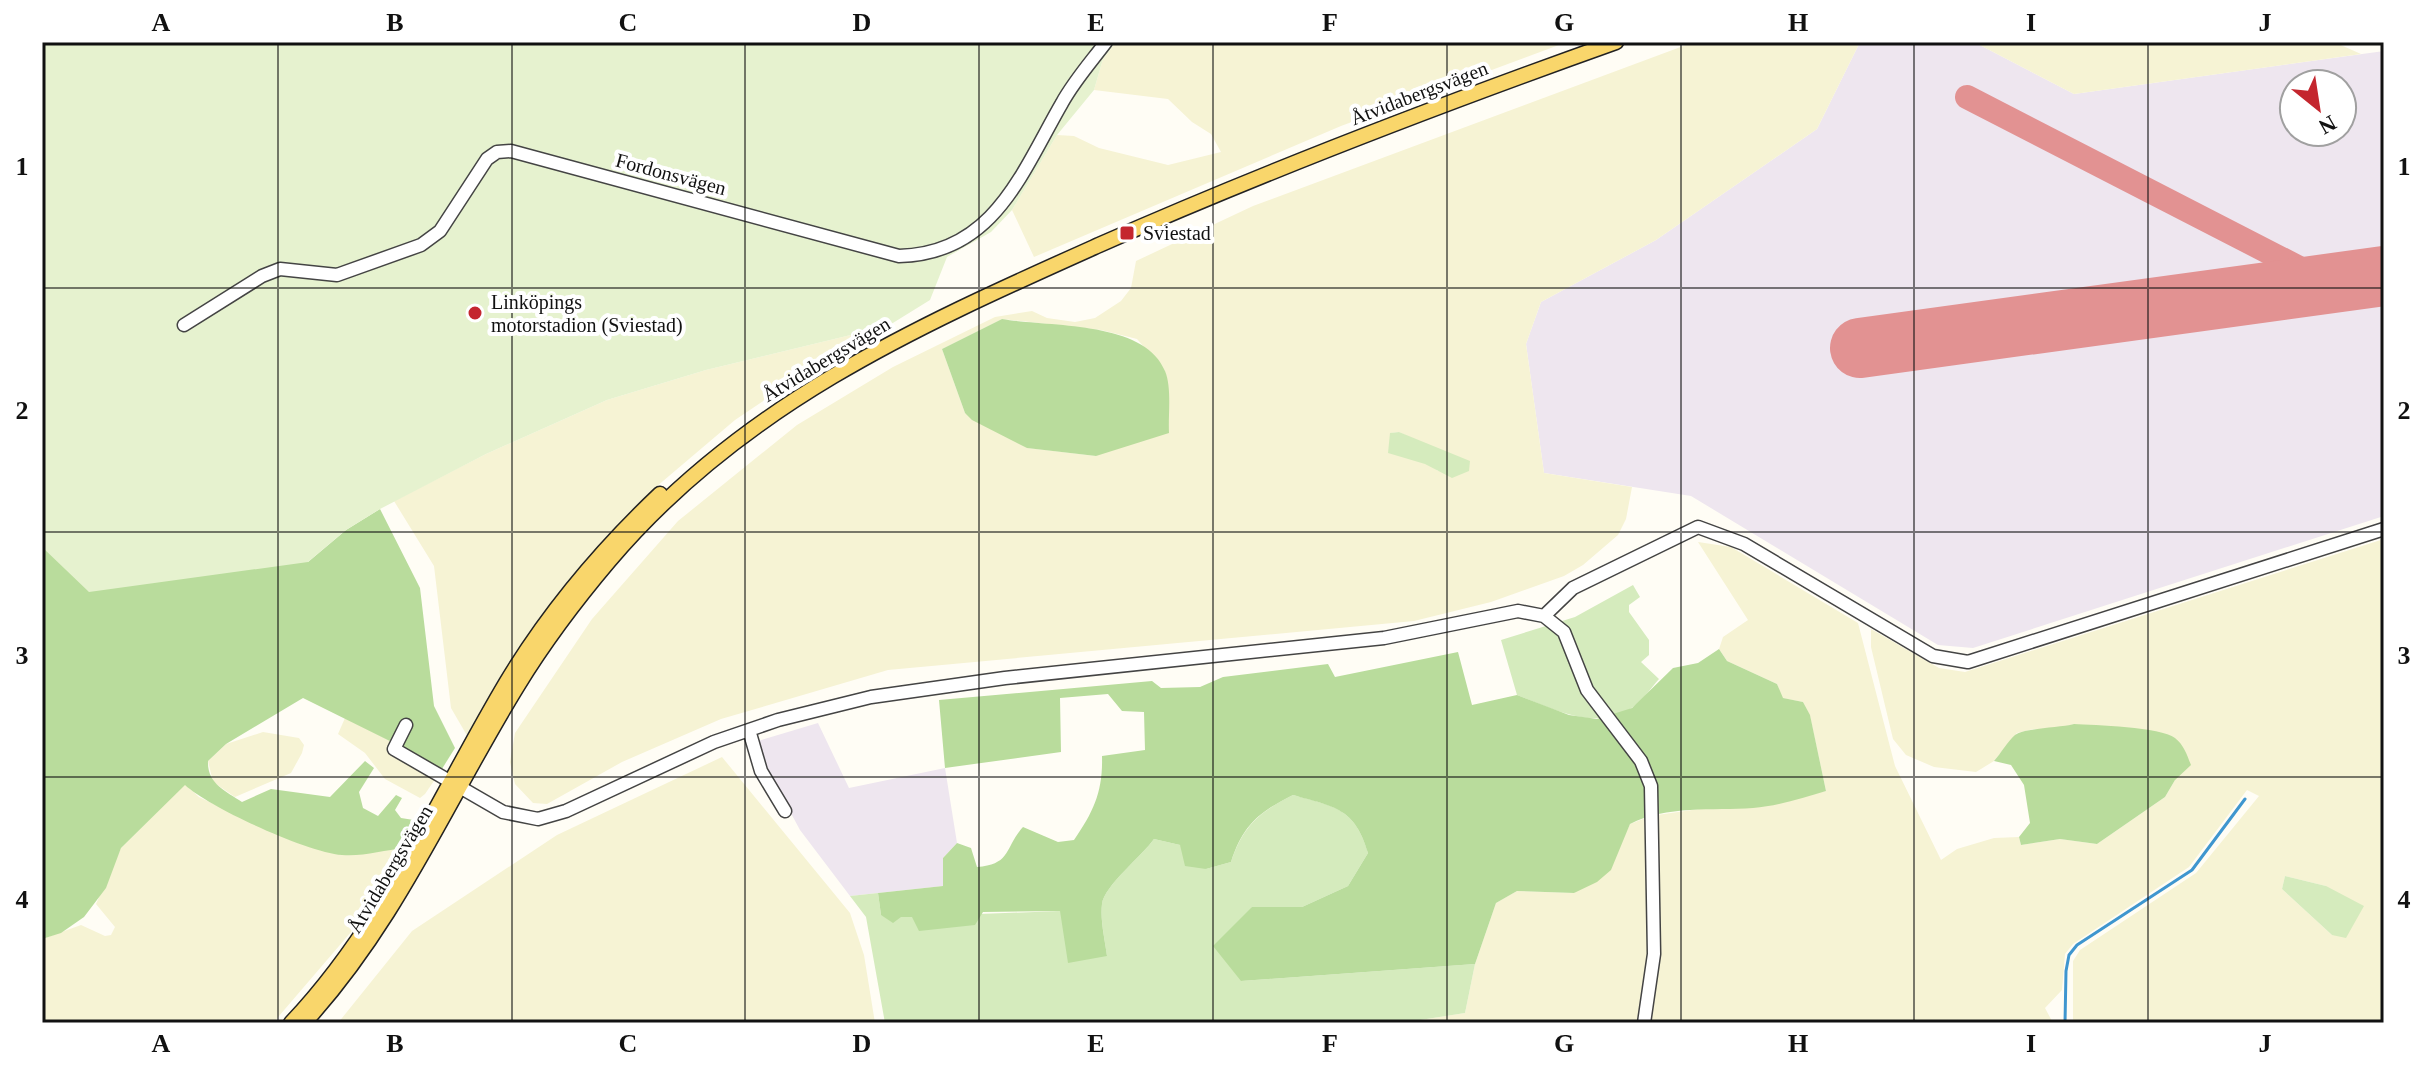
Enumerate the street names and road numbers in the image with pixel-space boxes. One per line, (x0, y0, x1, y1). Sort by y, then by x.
street label: Åtvidabergsvägen (1347, 57, 1491, 130)
street label: Fordonsvägen (613, 149, 729, 200)
street label: Åtvidabergsvägen (758, 312, 894, 407)
street label: Åtvidabergsvägen (343, 801, 438, 937)

